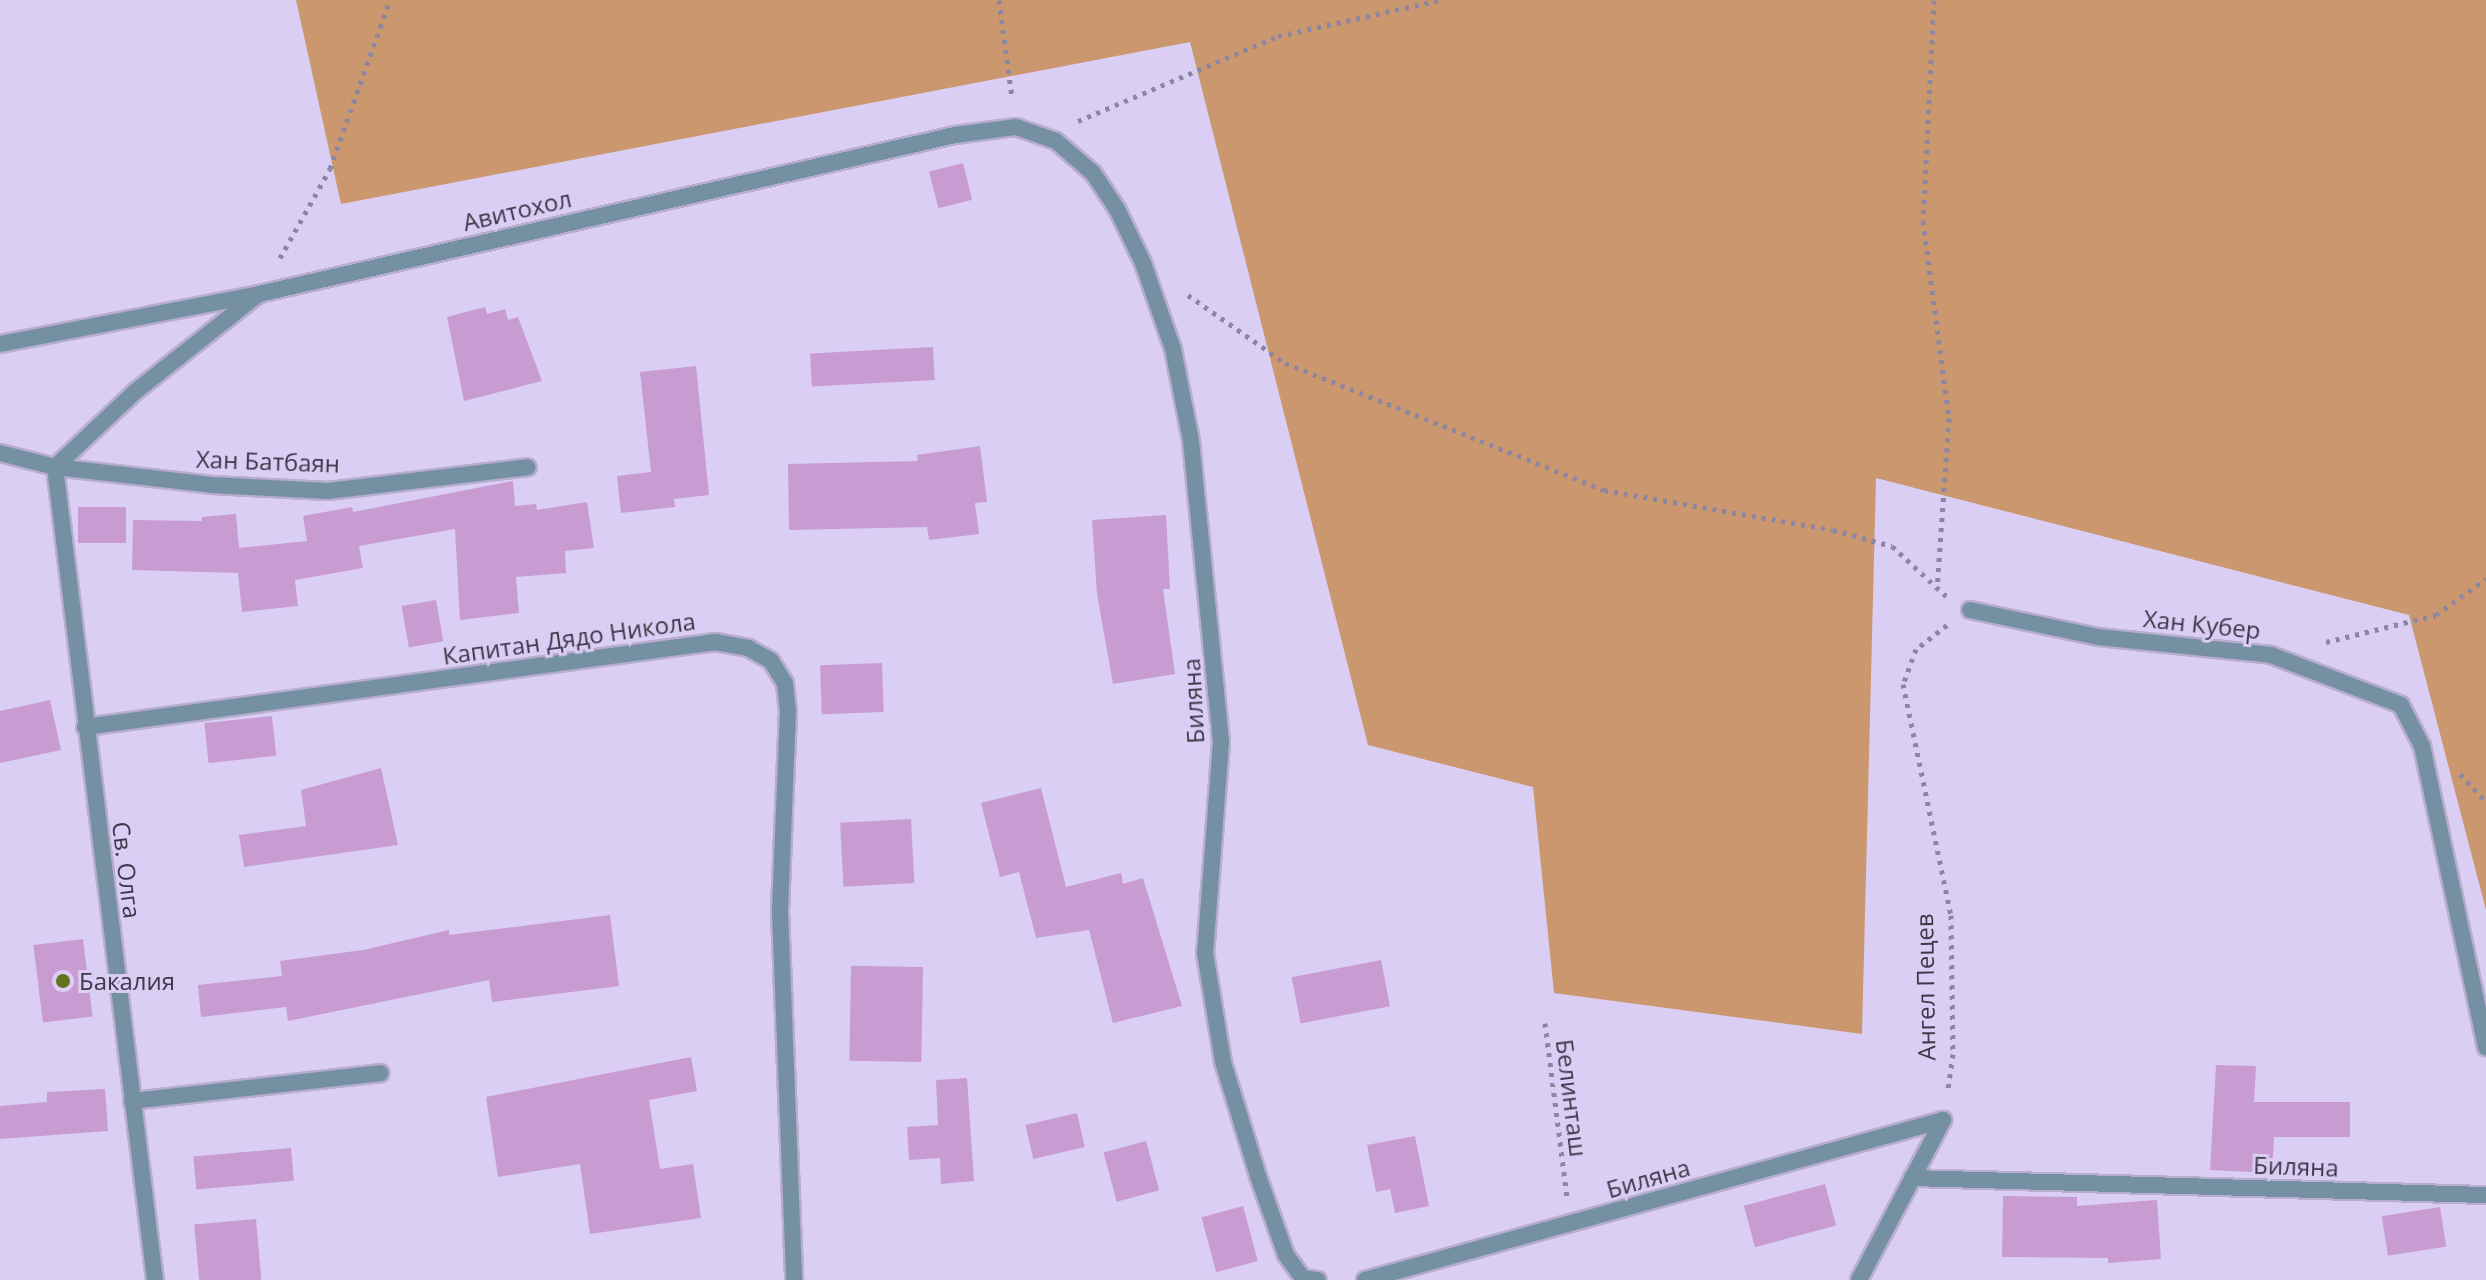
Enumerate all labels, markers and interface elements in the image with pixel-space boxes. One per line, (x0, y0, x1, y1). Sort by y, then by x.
street label: Авитохол (460, 184, 574, 236)
street label: Хан Батбаян (196, 444, 340, 478)
street label: Хан Кубер (2142, 604, 2262, 644)
street label: Капитан Дядо Никола (441, 606, 697, 670)
street label: Биляна (1176, 658, 1210, 744)
street label: Св. Олга (107, 820, 147, 920)
street label: Ангел Пецев (1909, 913, 1941, 1061)
place label: Бакалия (79, 967, 175, 995)
marker: Бакалия (54, 972, 72, 990)
street label: Белинташ (1550, 1038, 1594, 1158)
street label: Биляна (2253, 1150, 2339, 1182)
street label: Биляна (1603, 1152, 1693, 1204)

